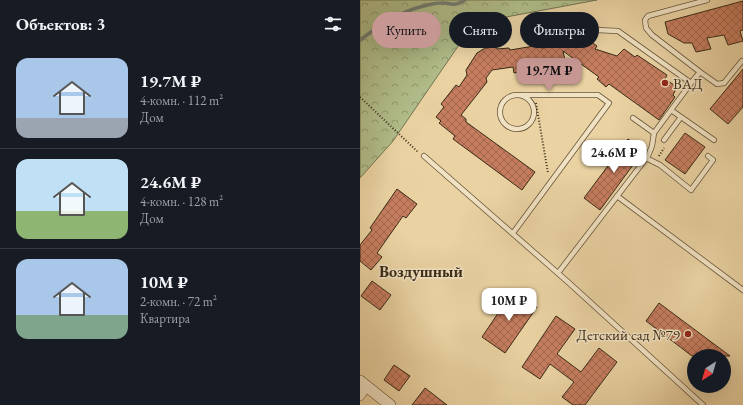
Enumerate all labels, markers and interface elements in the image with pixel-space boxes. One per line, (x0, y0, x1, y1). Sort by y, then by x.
chip: Купить (372, 12, 441, 48)
chip: Снять (449, 12, 512, 48)
chip: Фильтры (520, 12, 599, 48)
text: Объектов: 3 (16, 13, 106, 35)
icon: filters (322, 13, 344, 35)
pin: 19.7M ₽ (512, 58, 586, 92)
text: 19.7M ₽ (526, 62, 572, 79)
text: 19.7M ₽ (140, 70, 201, 92)
icon: home (48, 74, 96, 122)
place label: ВАД (673, 74, 703, 93)
marker: ВАД (660, 78, 670, 88)
text: 4-комн. · 112 m² (140, 92, 223, 109)
text: Дом (140, 109, 164, 126)
pin: 24.6M ₽ (577, 140, 651, 174)
text: 24.6M ₽ (591, 144, 637, 161)
text: 24.6M ₽ (140, 171, 201, 193)
icon: home (48, 175, 96, 223)
text: 4-комн. · 128 m² (140, 193, 223, 210)
text: Дом (140, 210, 164, 227)
district label: Воздушный (379, 261, 464, 282)
text: 10M ₽ (140, 271, 188, 293)
icon: home (48, 275, 96, 323)
pin: 10M ₽ (481, 288, 537, 322)
text: 10M ₽ (491, 292, 527, 309)
text: 2-комн. · 72 m² (140, 293, 217, 310)
text: Квартира (140, 310, 190, 327)
place label: Детский сад №79 (576, 325, 680, 344)
marker: Детский сад №79 (683, 329, 693, 339)
north arrow (687, 349, 731, 393)
map controls (687, 349, 731, 393)

